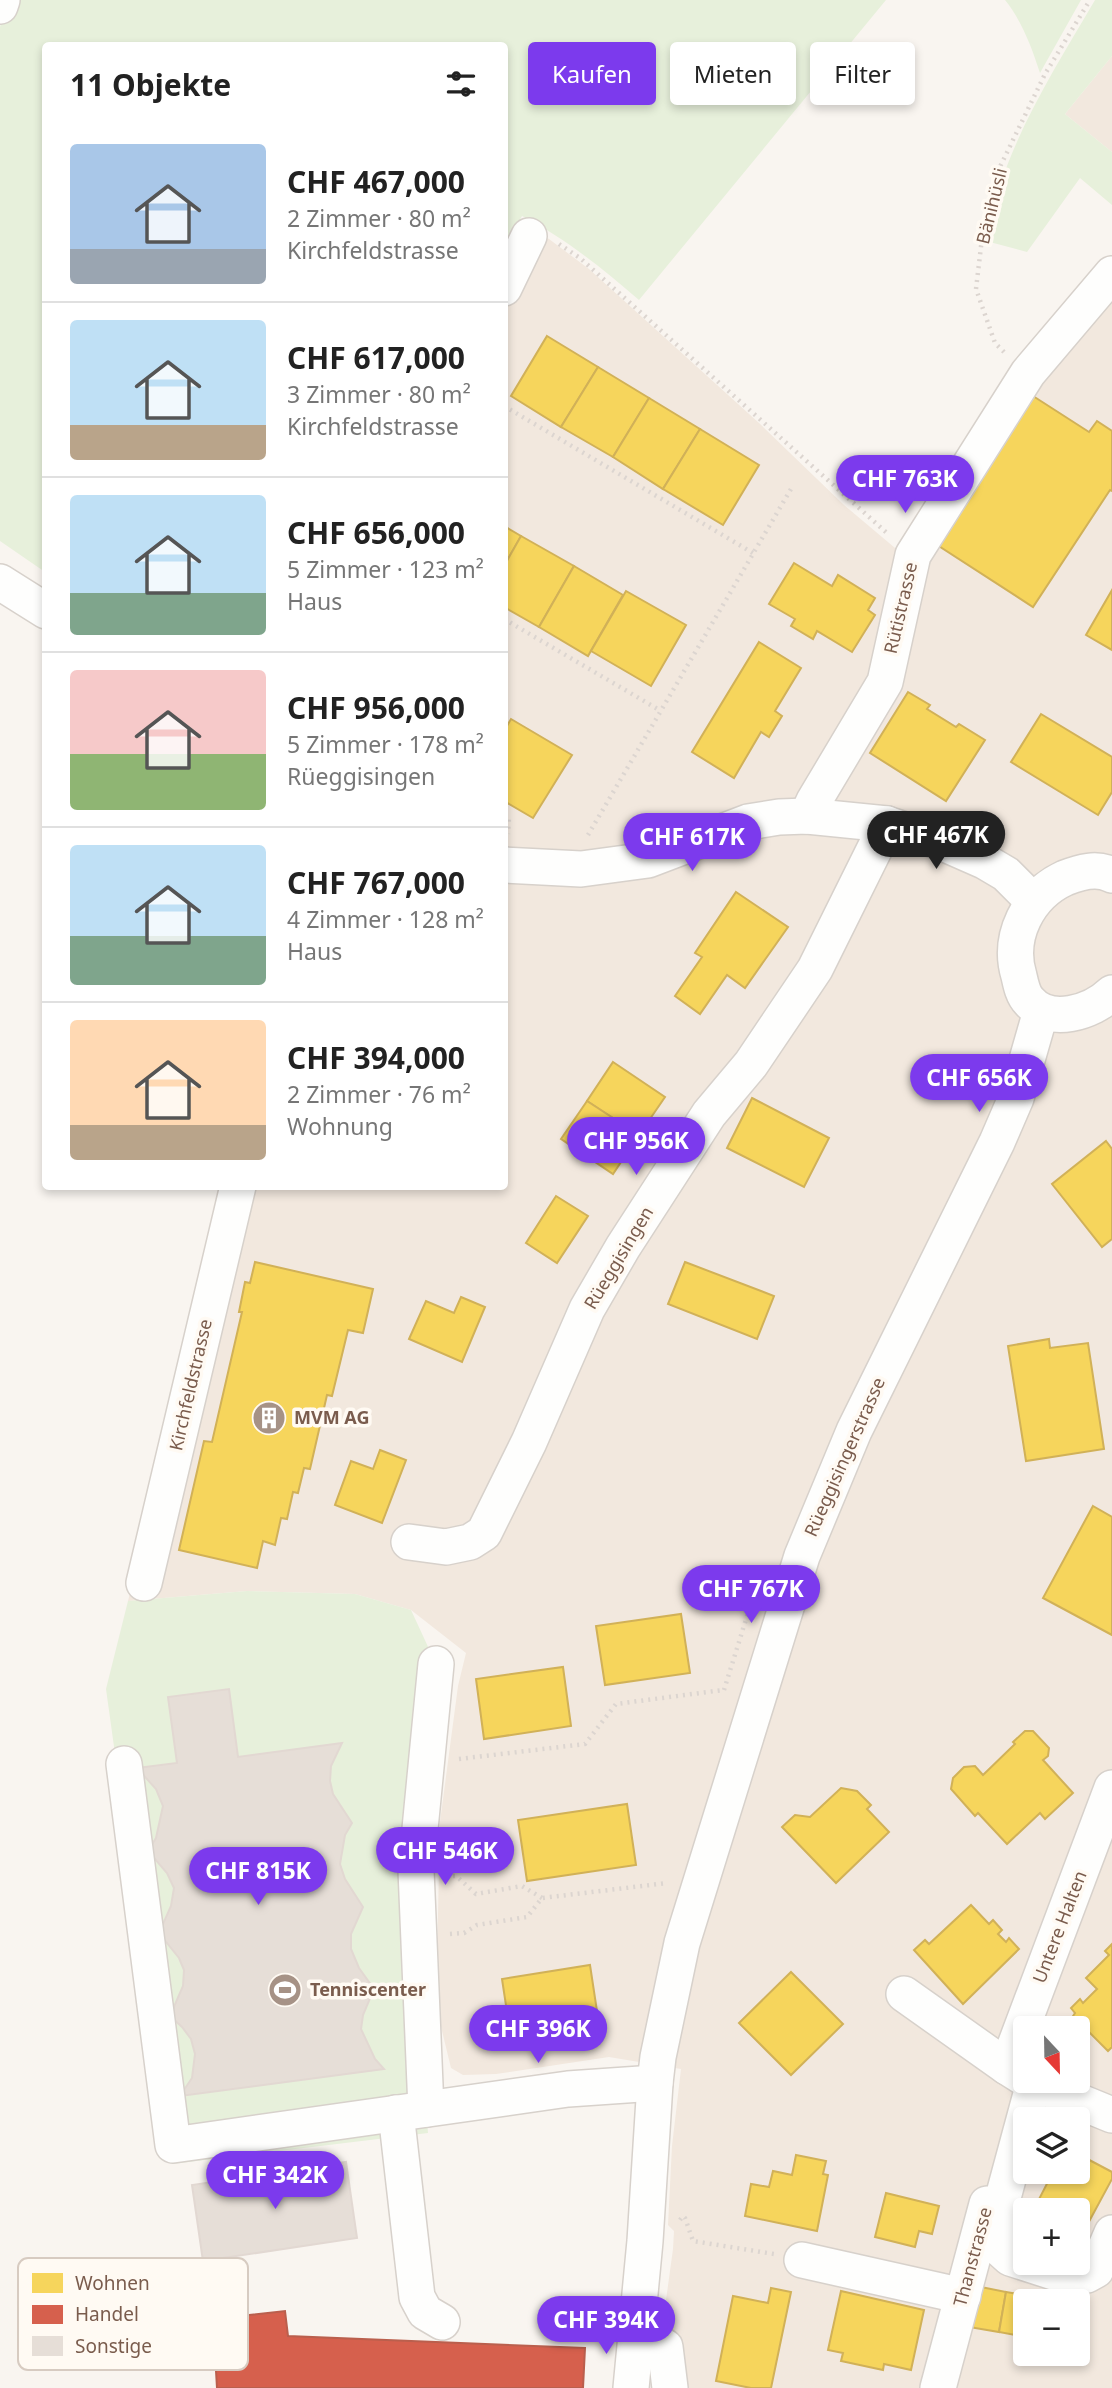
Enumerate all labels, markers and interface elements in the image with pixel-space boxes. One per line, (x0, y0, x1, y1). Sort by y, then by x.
chip: Kaufen (528, 42, 656, 105)
chip: Mieten (670, 42, 796, 105)
chip: Filter (810, 42, 915, 105)
text: 11 Objekte (70, 64, 231, 105)
icon: filters (442, 65, 480, 103)
text: CHF 467,000 (287, 161, 465, 202)
street label: Bänihüsli (970, 165, 1012, 246)
icon: home (126, 172, 210, 256)
text: 2 Zimmer · 80 m² (287, 202, 471, 234)
text: Kirchfeldstrasse (287, 234, 459, 266)
text: CHF 617,000 (287, 337, 465, 378)
icon: home (126, 348, 210, 432)
text: 3 Zimmer · 80 m² (287, 378, 471, 410)
text: Kirchfeldstrasse (287, 410, 459, 442)
pin: CHF 763K (833, 456, 977, 515)
text: CHF 763K (852, 462, 958, 494)
text: CHF 656,000 (287, 512, 465, 553)
icon: home (126, 523, 210, 607)
text: 5 Zimmer · 123 m² (287, 553, 484, 585)
street label: Rütistrasse (878, 560, 922, 656)
text: Haus (287, 585, 342, 617)
text: CHF 956,000 (287, 687, 465, 728)
icon: home (126, 698, 210, 782)
text: 5 Zimmer · 178 m² (287, 728, 484, 760)
text: Rüeggisingen (287, 760, 435, 792)
pin: CHF 467K (864, 812, 1008, 871)
pin: CHF 617K (620, 814, 764, 873)
text: CHF 467K (883, 818, 989, 850)
text: CHF 617K (639, 820, 745, 852)
text: CHF 767,000 (287, 862, 465, 903)
icon: home (126, 873, 210, 957)
text: 4 Zimmer · 128 m² (287, 903, 484, 935)
text: Haus (287, 935, 342, 967)
text: CHF 394,000 (287, 1037, 465, 1078)
icon: home (126, 1048, 210, 1132)
pin: CHF 656K (907, 1054, 1051, 1114)
text: CHF 656K (926, 1061, 1032, 1093)
text: 2 Zimmer · 76 m² (287, 1078, 471, 1110)
text: Wohnung (287, 1110, 393, 1142)
pin: CHF 956K (564, 1118, 708, 1177)
text: CHF 956K (583, 1124, 689, 1156)
street label: Rüeggisingen (578, 1202, 658, 1313)
street label: Kirchfeldstrasse (163, 1317, 217, 1453)
street label: Rüeggisingerstrasse (798, 1373, 890, 1540)
building icon: MVM AG (250, 1399, 288, 1437)
place label: MVM AG (294, 1405, 369, 1429)
pin: CHF 767K (679, 1566, 823, 1625)
text: CHF 767K (698, 1572, 804, 1604)
pin: CHF 546K (373, 1828, 517, 1887)
text: CHF 546K (392, 1834, 498, 1866)
pin: CHF 815K (186, 1848, 330, 1907)
text: CHF 815K (205, 1854, 311, 1886)
street label: Untere Halten (1027, 1867, 1092, 1986)
sports icon: Tenniscenter (266, 1971, 304, 2009)
place label: Tenniscenter (310, 1977, 426, 2001)
pin: CHF 396K (466, 2006, 610, 2065)
text: CHF 396K (485, 2012, 591, 2044)
north arrow (1013, 2016, 1090, 2093)
map controls (1013, 2016, 1090, 2366)
button: layers (1013, 2107, 1090, 2184)
pin: CHF 342K (203, 2152, 347, 2211)
text: CHF 342K (222, 2158, 328, 2190)
button: + (1013, 2198, 1090, 2275)
street label: Thanstrasse (947, 2204, 997, 2309)
legend (18, 2258, 248, 2370)
text: Wohnen (75, 2270, 150, 2296)
button: − (1013, 2289, 1090, 2366)
pin: CHF 394K (534, 2296, 678, 2356)
text: Handel (75, 2301, 139, 2327)
text: CHF 394K (553, 2303, 659, 2335)
text: Sonstige (75, 2333, 152, 2359)

